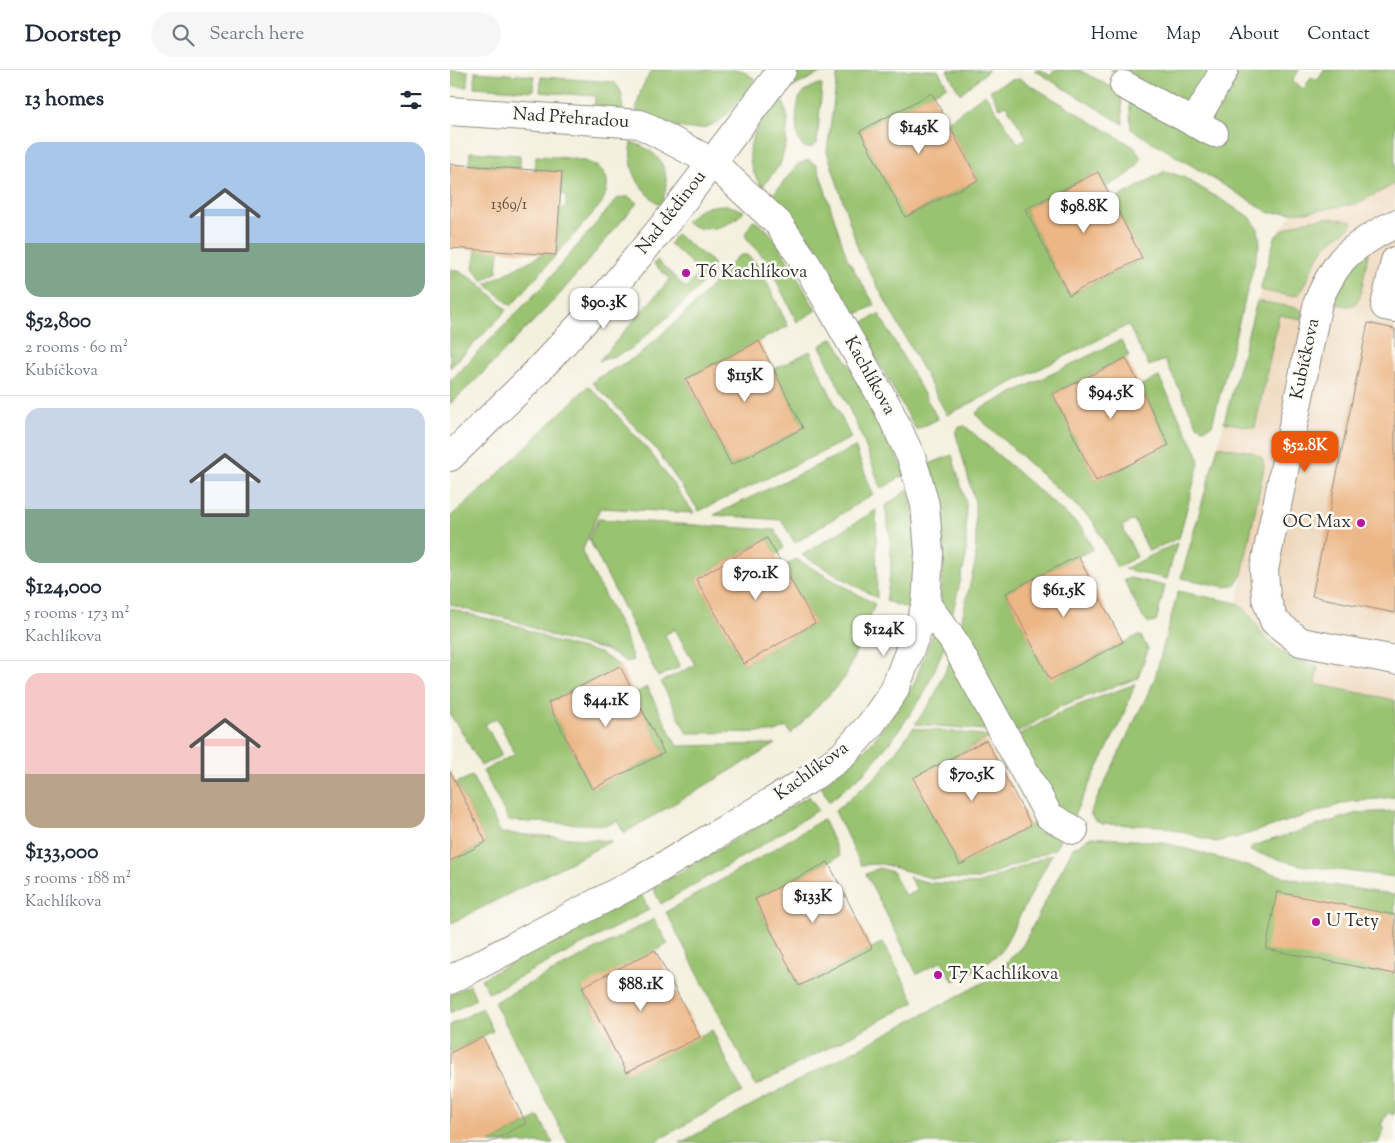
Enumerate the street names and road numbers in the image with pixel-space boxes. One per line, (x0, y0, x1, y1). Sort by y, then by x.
street label: Nad Přehradou (512, 102, 630, 136)
street label: Nad dědinou (631, 165, 713, 261)
street label: Kubíčkova (1285, 316, 1327, 402)
street label: Kachlíkova (837, 332, 901, 420)
street label: Kachlíkova (769, 736, 855, 808)

